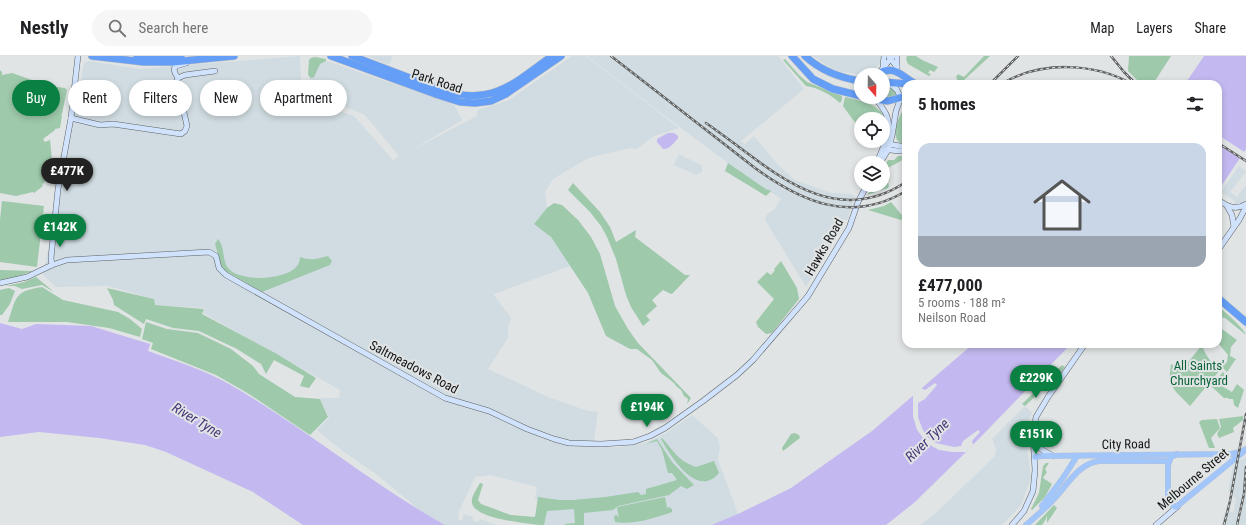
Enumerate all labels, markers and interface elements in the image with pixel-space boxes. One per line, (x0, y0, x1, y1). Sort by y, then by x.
search box (92, 10, 372, 46)
text: Nestly (20, 16, 68, 39)
icon: search (106, 17, 128, 39)
text: Search here (138, 19, 208, 37)
text: Map (1090, 20, 1114, 36)
text: Layers (1136, 20, 1173, 36)
text: Share (1195, 20, 1226, 36)
street label: Park Road (410, 66, 464, 96)
north arrow (854, 68, 890, 104)
map controls (854, 68, 890, 192)
chip: Buy (12, 80, 60, 116)
chip: Rent (68, 80, 121, 116)
chip: Filters (129, 80, 192, 116)
chip: New (200, 80, 252, 116)
chip: Apartment (260, 80, 347, 116)
icon: filters (1184, 93, 1206, 115)
text: 5 homes (918, 94, 976, 114)
button: locate (854, 112, 890, 148)
button: layers (854, 156, 890, 192)
pin: £477K (39, 158, 95, 192)
text: £477K (50, 163, 84, 178)
icon: home (1026, 169, 1098, 241)
pin: £142K (32, 214, 88, 248)
street label: Hawks Road (802, 216, 846, 278)
text: £142K (43, 219, 77, 234)
text: £477,000 (918, 275, 983, 295)
text: 5 rooms · 188 m² (918, 295, 1005, 310)
text: Neilson Road (918, 310, 986, 325)
street label: Saltmeadows Road (367, 337, 461, 397)
park label: All Saints' Churchyard (1170, 358, 1228, 388)
pin: £229K (1008, 365, 1064, 399)
text: £229K (1019, 370, 1053, 385)
pin: £194K (619, 394, 675, 428)
water label: River Tyne (169, 399, 225, 441)
text: £194K (630, 399, 664, 414)
water label: River Tyne (902, 415, 952, 465)
pin: £151K (1008, 421, 1064, 455)
text: £151K (1019, 426, 1053, 441)
street label: City Road (1102, 436, 1150, 452)
street label: Melbourne Street (1155, 445, 1232, 513)

